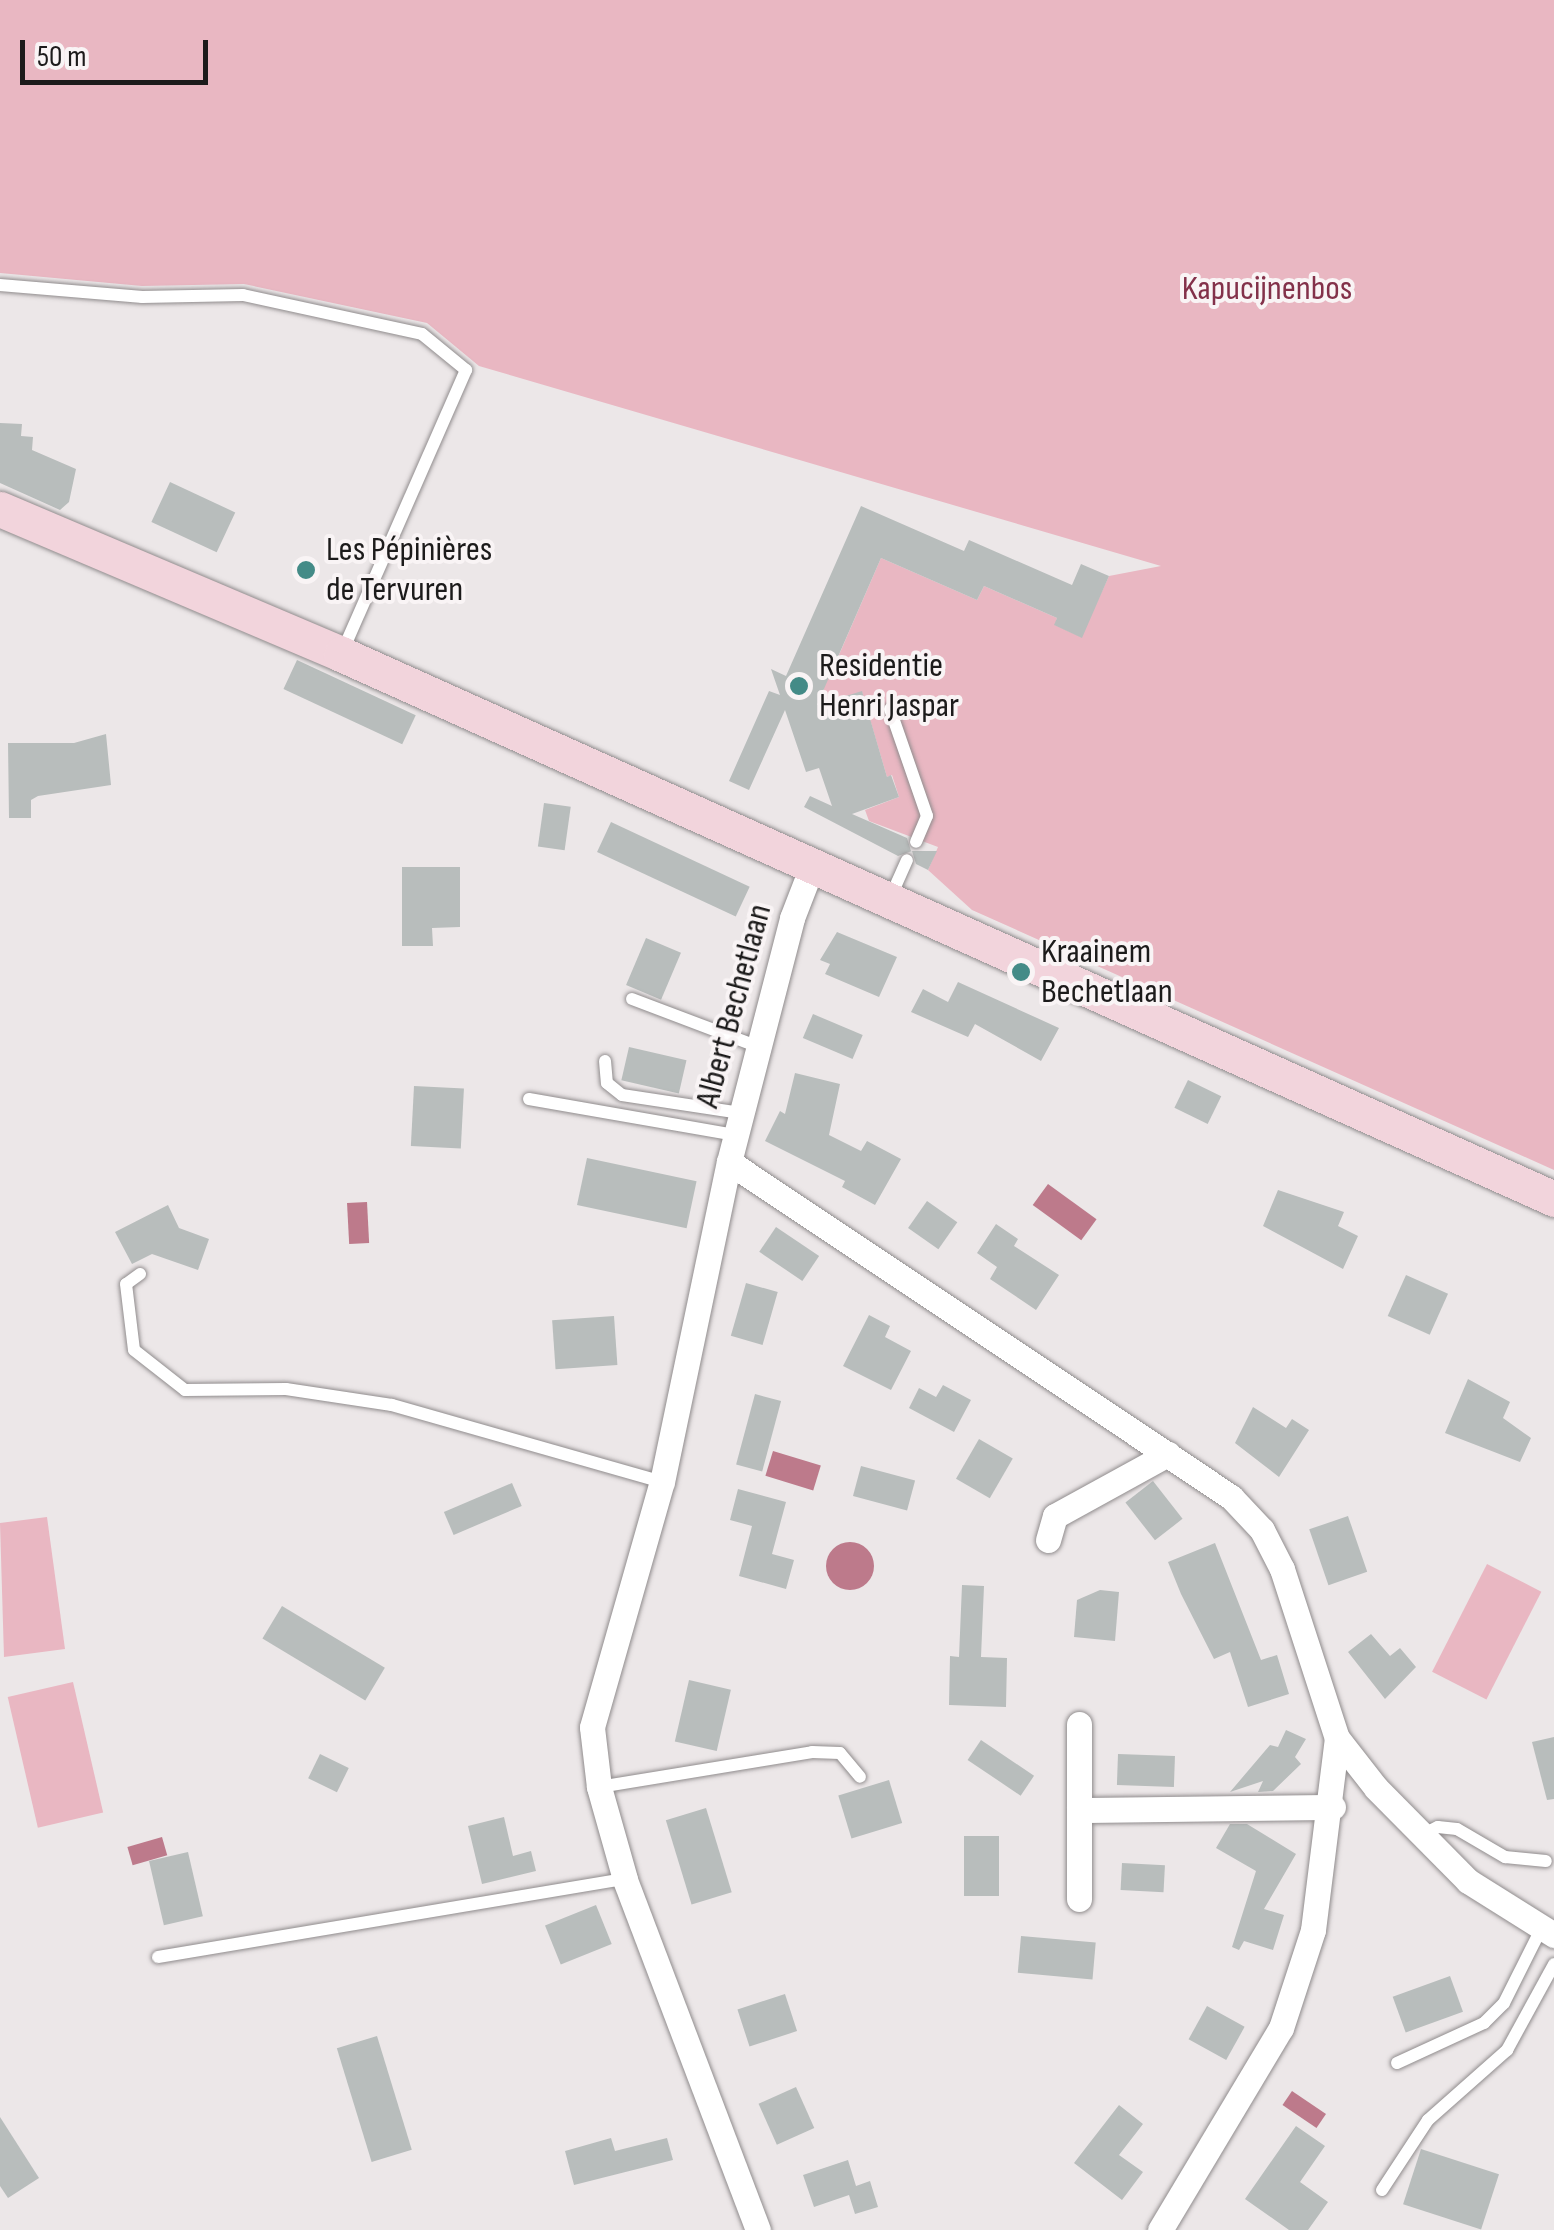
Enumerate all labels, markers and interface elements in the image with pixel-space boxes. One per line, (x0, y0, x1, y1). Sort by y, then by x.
scale bar (25, 20, 212, 82)
text: 50 m (37, 39, 86, 75)
park label: Kapucijnenbos (1182, 268, 1352, 310)
place label: Les Pépinières de Tervuren (326, 529, 492, 611)
marker: Les Pépinières de Tervuren (295, 559, 317, 581)
place label: Residentie Henri Jaspar (819, 645, 959, 727)
marker: Residentie Henri Jaspar (788, 675, 810, 697)
street label: Albert Bechetlaan (687, 900, 781, 1112)
place label: Kraainem Bechetlaan (1041, 931, 1173, 1013)
marker: Kraainem Bechetlaan (1010, 961, 1032, 983)

